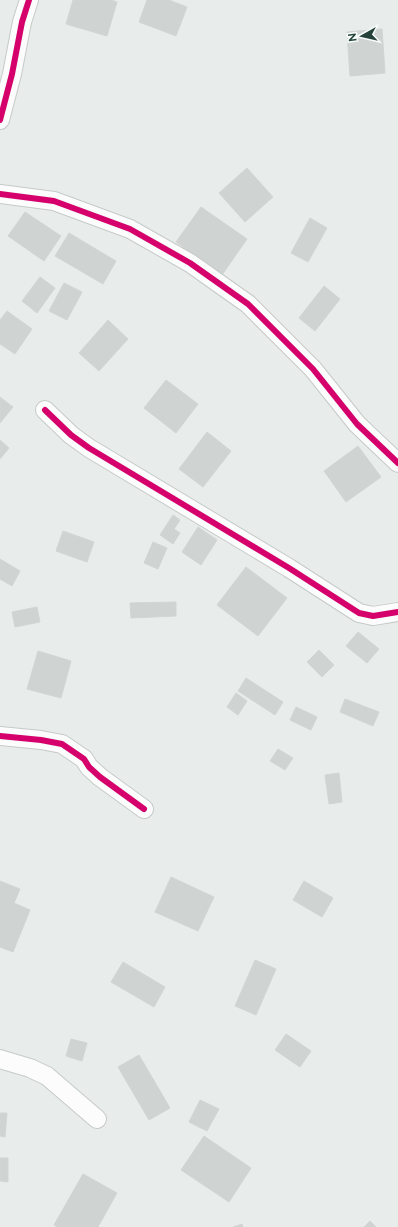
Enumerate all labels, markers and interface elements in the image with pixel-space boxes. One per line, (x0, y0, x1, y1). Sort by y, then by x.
north arrow (342, 16, 382, 56)
text: N (346, 32, 360, 42)

